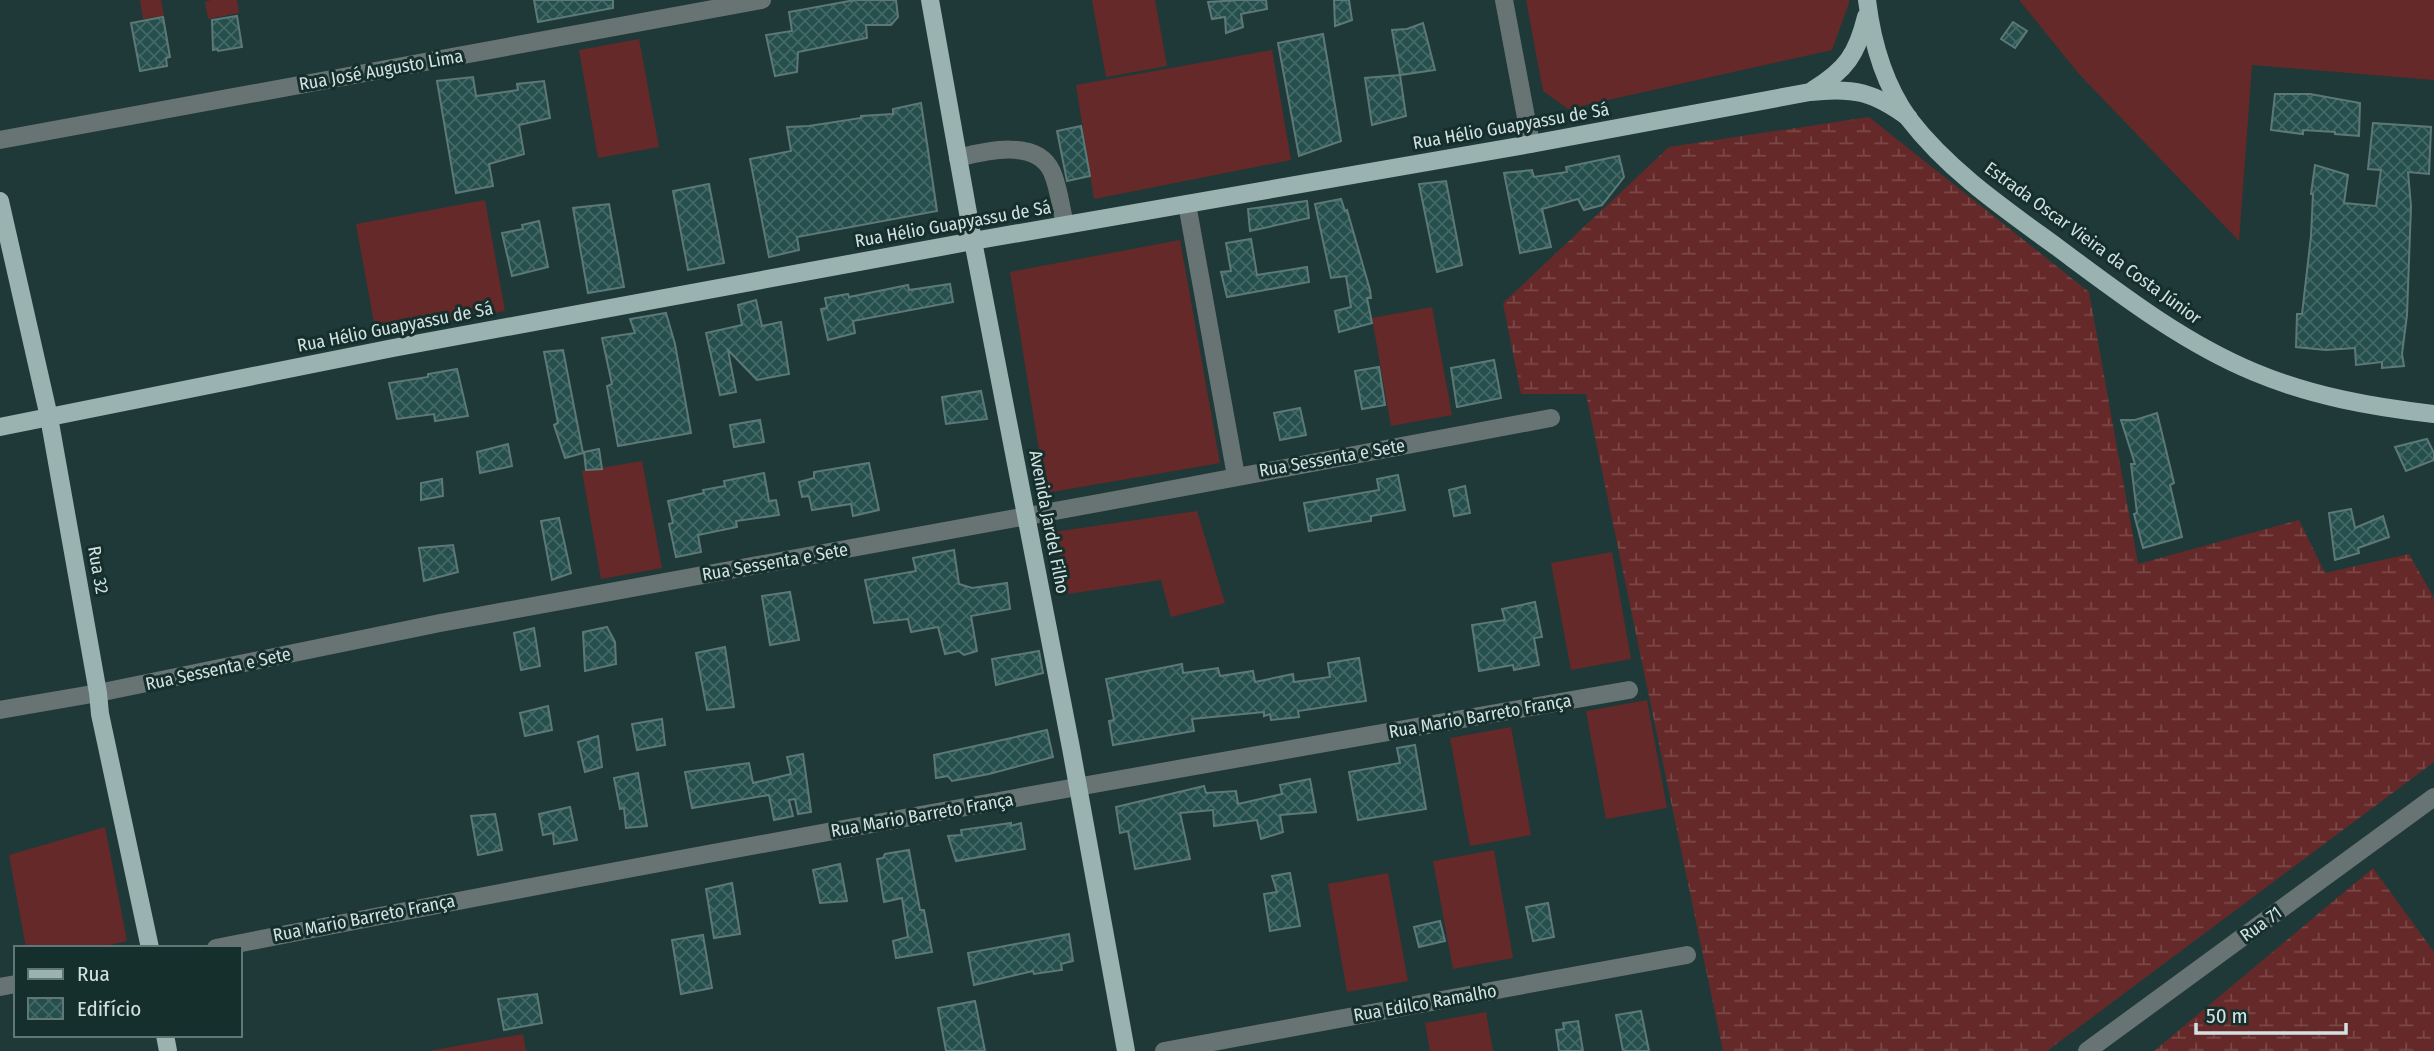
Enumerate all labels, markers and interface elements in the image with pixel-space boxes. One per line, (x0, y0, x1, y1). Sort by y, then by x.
street label: Rua José Augusto Lima (297, 45, 465, 95)
street label: Rua Hélio Guapyassu de Sá (1411, 98, 1611, 154)
street label: Estrada Oscar Vieira da Costa Júnior (1980, 157, 2206, 329)
street label: Rua Hélio Guapyassu de Sá (853, 196, 1053, 252)
street label: Rua Hélio Guapyassu de Sá (295, 297, 495, 357)
street label: Rua Sessenta e Sete (1257, 434, 1407, 482)
street label: Avenida Jardel Filho (1024, 448, 1074, 596)
street label: Rua Sessenta e Sete (700, 538, 850, 586)
street label: Rua 32 (83, 544, 113, 596)
street label: Rua Sessenta e Sete (143, 643, 293, 695)
street label: Rua Mario Barreto França (1387, 689, 1573, 743)
street label: Rua Mario Barreto França (829, 788, 1015, 842)
street label: Rua Mario Barreto França (271, 890, 457, 946)
street label: Rua 71 (2236, 901, 2286, 947)
legend (14, 946, 242, 1037)
text: Rua (77, 961, 110, 987)
street label: Rua Edilco Ramalho (1352, 980, 1498, 1026)
scale bar (2196, 992, 2346, 1036)
text: Edifício (77, 996, 141, 1022)
text: 50 m (2206, 1003, 2248, 1029)

